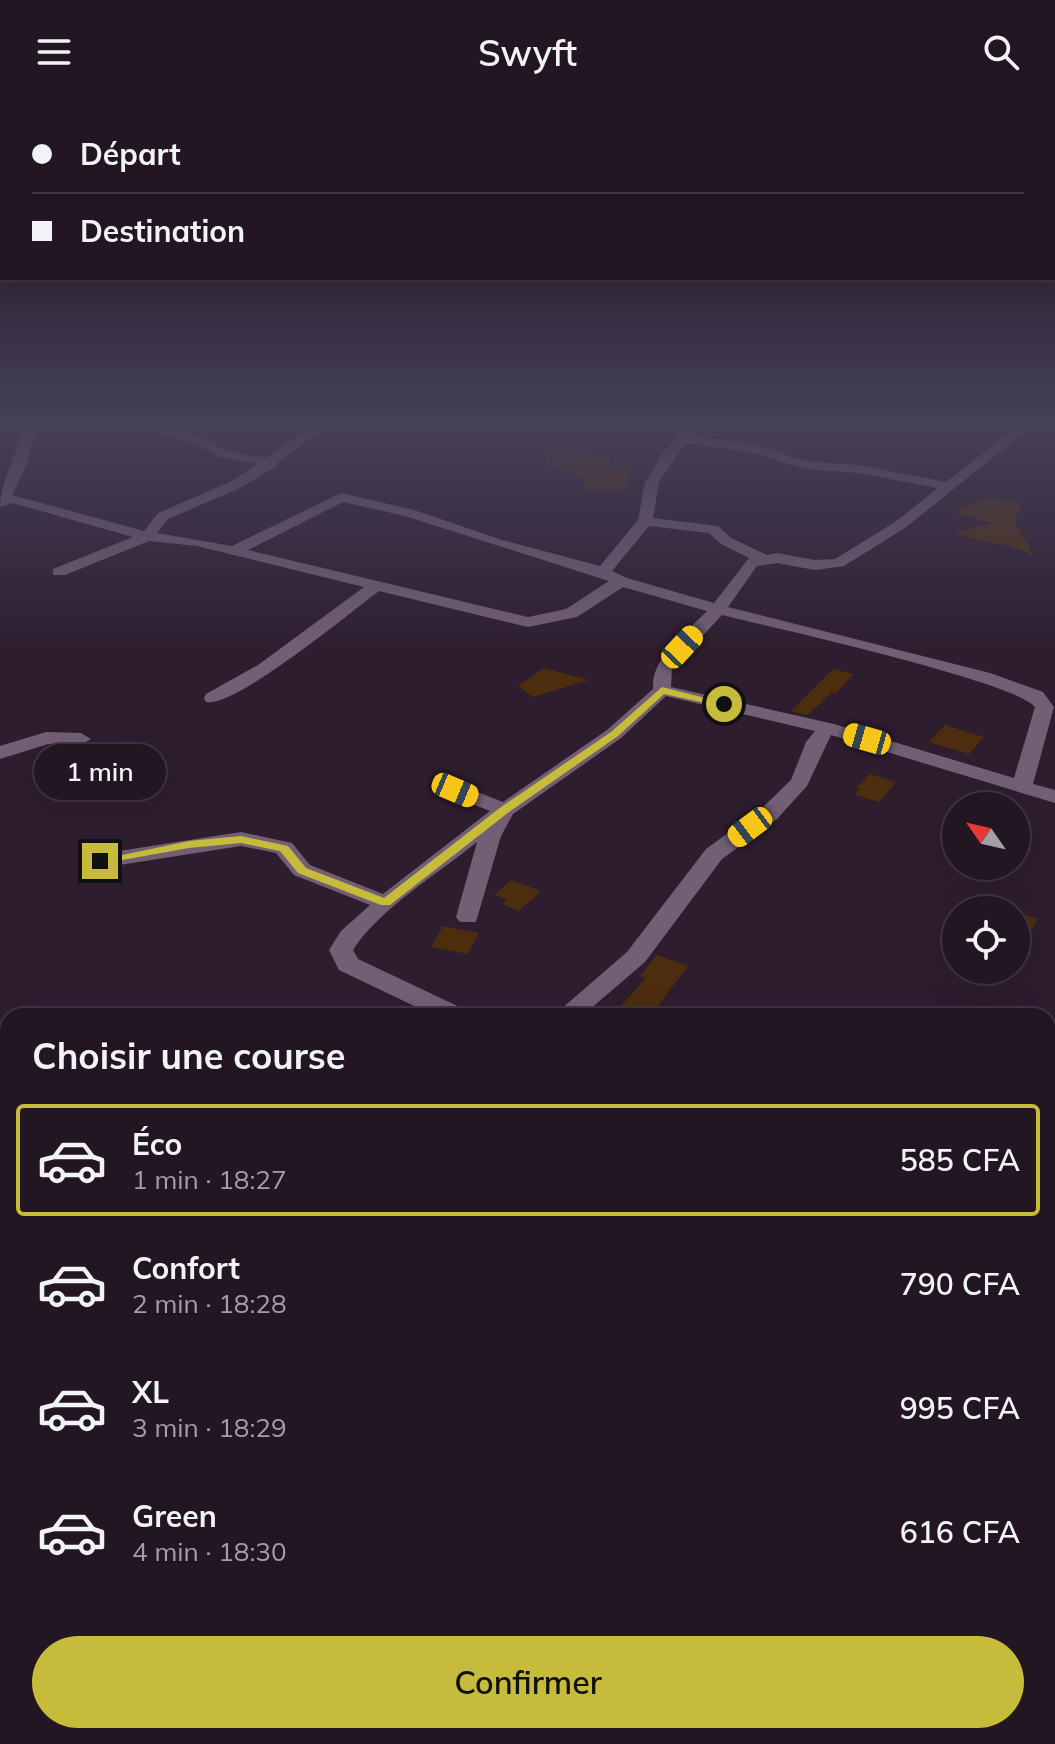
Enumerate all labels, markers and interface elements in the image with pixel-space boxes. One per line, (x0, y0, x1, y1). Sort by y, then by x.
icon: menu (32, 30, 76, 74)
text: Swyft (478, 30, 577, 75)
icon: search (979, 30, 1023, 74)
text: Départ (80, 135, 181, 173)
text: Destination (80, 212, 245, 250)
car (657, 621, 707, 673)
route start (706, 686, 742, 722)
car (841, 721, 893, 757)
callout: 1 min (34, 745, 166, 801)
text: 1 min (66, 755, 134, 788)
car (428, 770, 482, 810)
north arrow (942, 792, 1030, 880)
map controls (942, 792, 1030, 984)
car (724, 803, 776, 851)
route end (82, 843, 118, 879)
button: locate (942, 896, 1030, 984)
text: Choisir une course (32, 1033, 346, 1078)
icon: car (36, 1124, 108, 1196)
text: Éco (132, 1125, 182, 1163)
text: 585 CFA (900, 1141, 1020, 1179)
text: 1 min · 18:27 (132, 1163, 287, 1196)
icon: car (36, 1248, 108, 1320)
text: Confort (132, 1249, 240, 1287)
text: 790 CFA (900, 1265, 1020, 1303)
text: 2 min · 18:28 (132, 1287, 287, 1320)
icon: car (36, 1372, 108, 1444)
text: XL (132, 1373, 169, 1411)
text: 995 CFA (900, 1389, 1020, 1427)
text: 3 min · 18:29 (132, 1411, 287, 1444)
icon: car (36, 1496, 108, 1568)
text: Green (132, 1497, 217, 1535)
text: 616 CFA (900, 1513, 1020, 1551)
text: 4 min · 18:30 (132, 1535, 287, 1568)
button: Confirmer (32, 1636, 1024, 1728)

